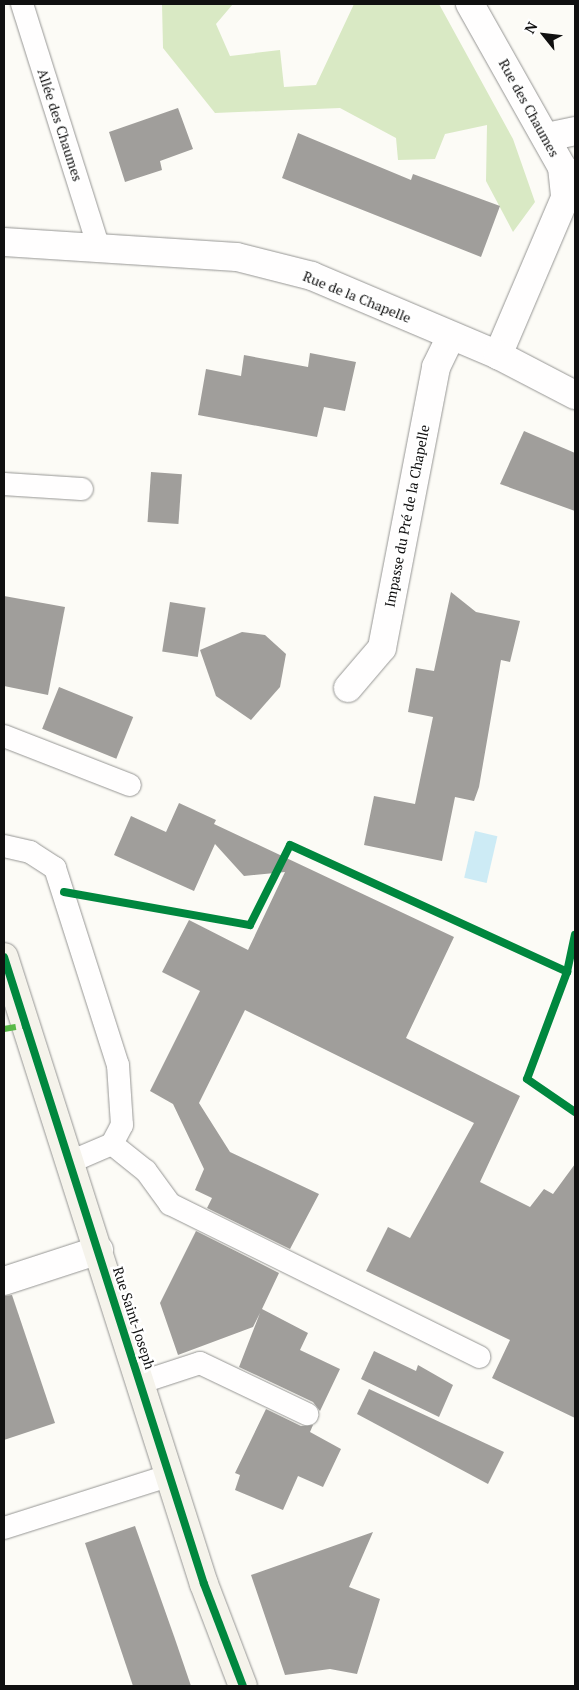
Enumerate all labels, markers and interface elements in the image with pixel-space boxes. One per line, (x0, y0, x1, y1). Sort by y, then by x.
north arrow (519, 10, 569, 60)
text: N (520, 18, 541, 37)
street label: Rue des Chaumes (495, 56, 563, 160)
street label: Allée des Chaumes (34, 67, 86, 183)
street label: Rue de la Chapelle (301, 268, 413, 326)
street label: Impasse du Pré de la Chapelle (381, 423, 433, 609)
street label: Rue Saint-Joseph (110, 1265, 158, 1371)

